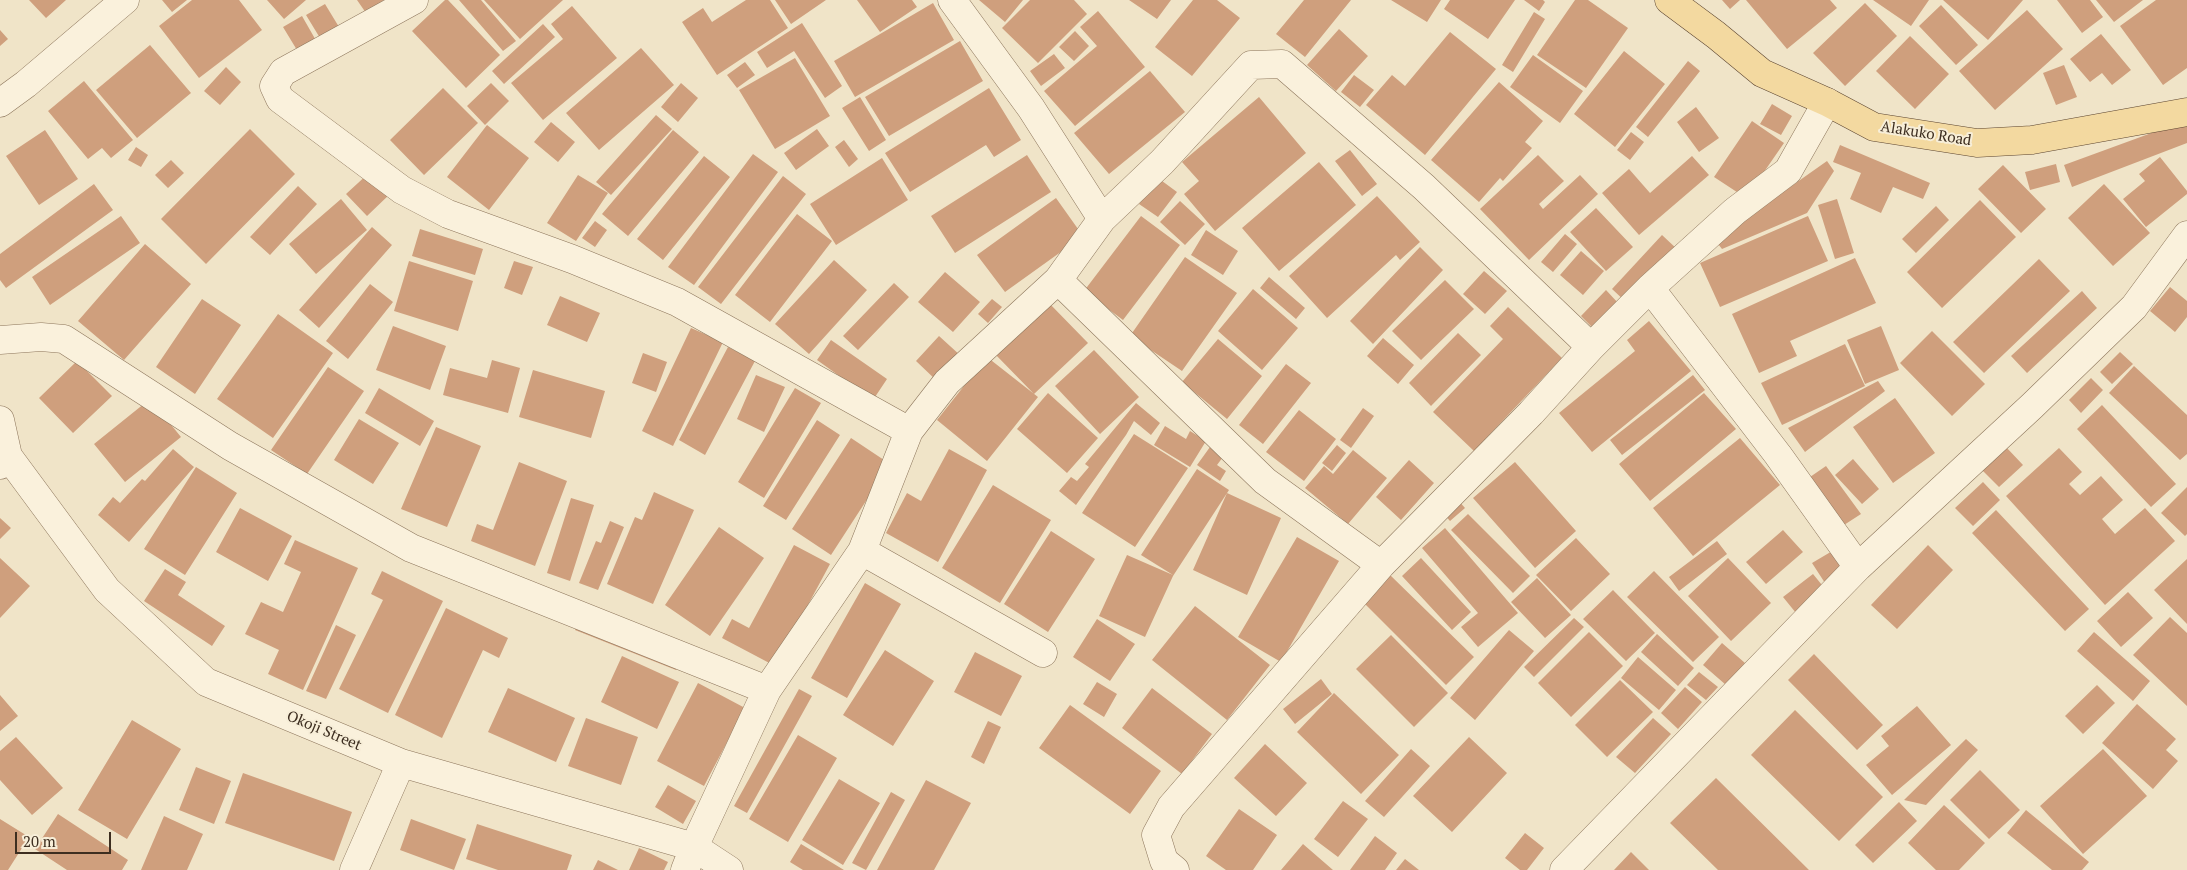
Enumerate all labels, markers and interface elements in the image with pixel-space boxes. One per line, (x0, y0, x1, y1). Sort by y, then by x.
street label: Alakuko Road (1879, 118, 1973, 150)
street label: Okoji Street (284, 707, 364, 755)
scale bar (18, 822, 114, 854)
text: 20 m (23, 831, 56, 851)

